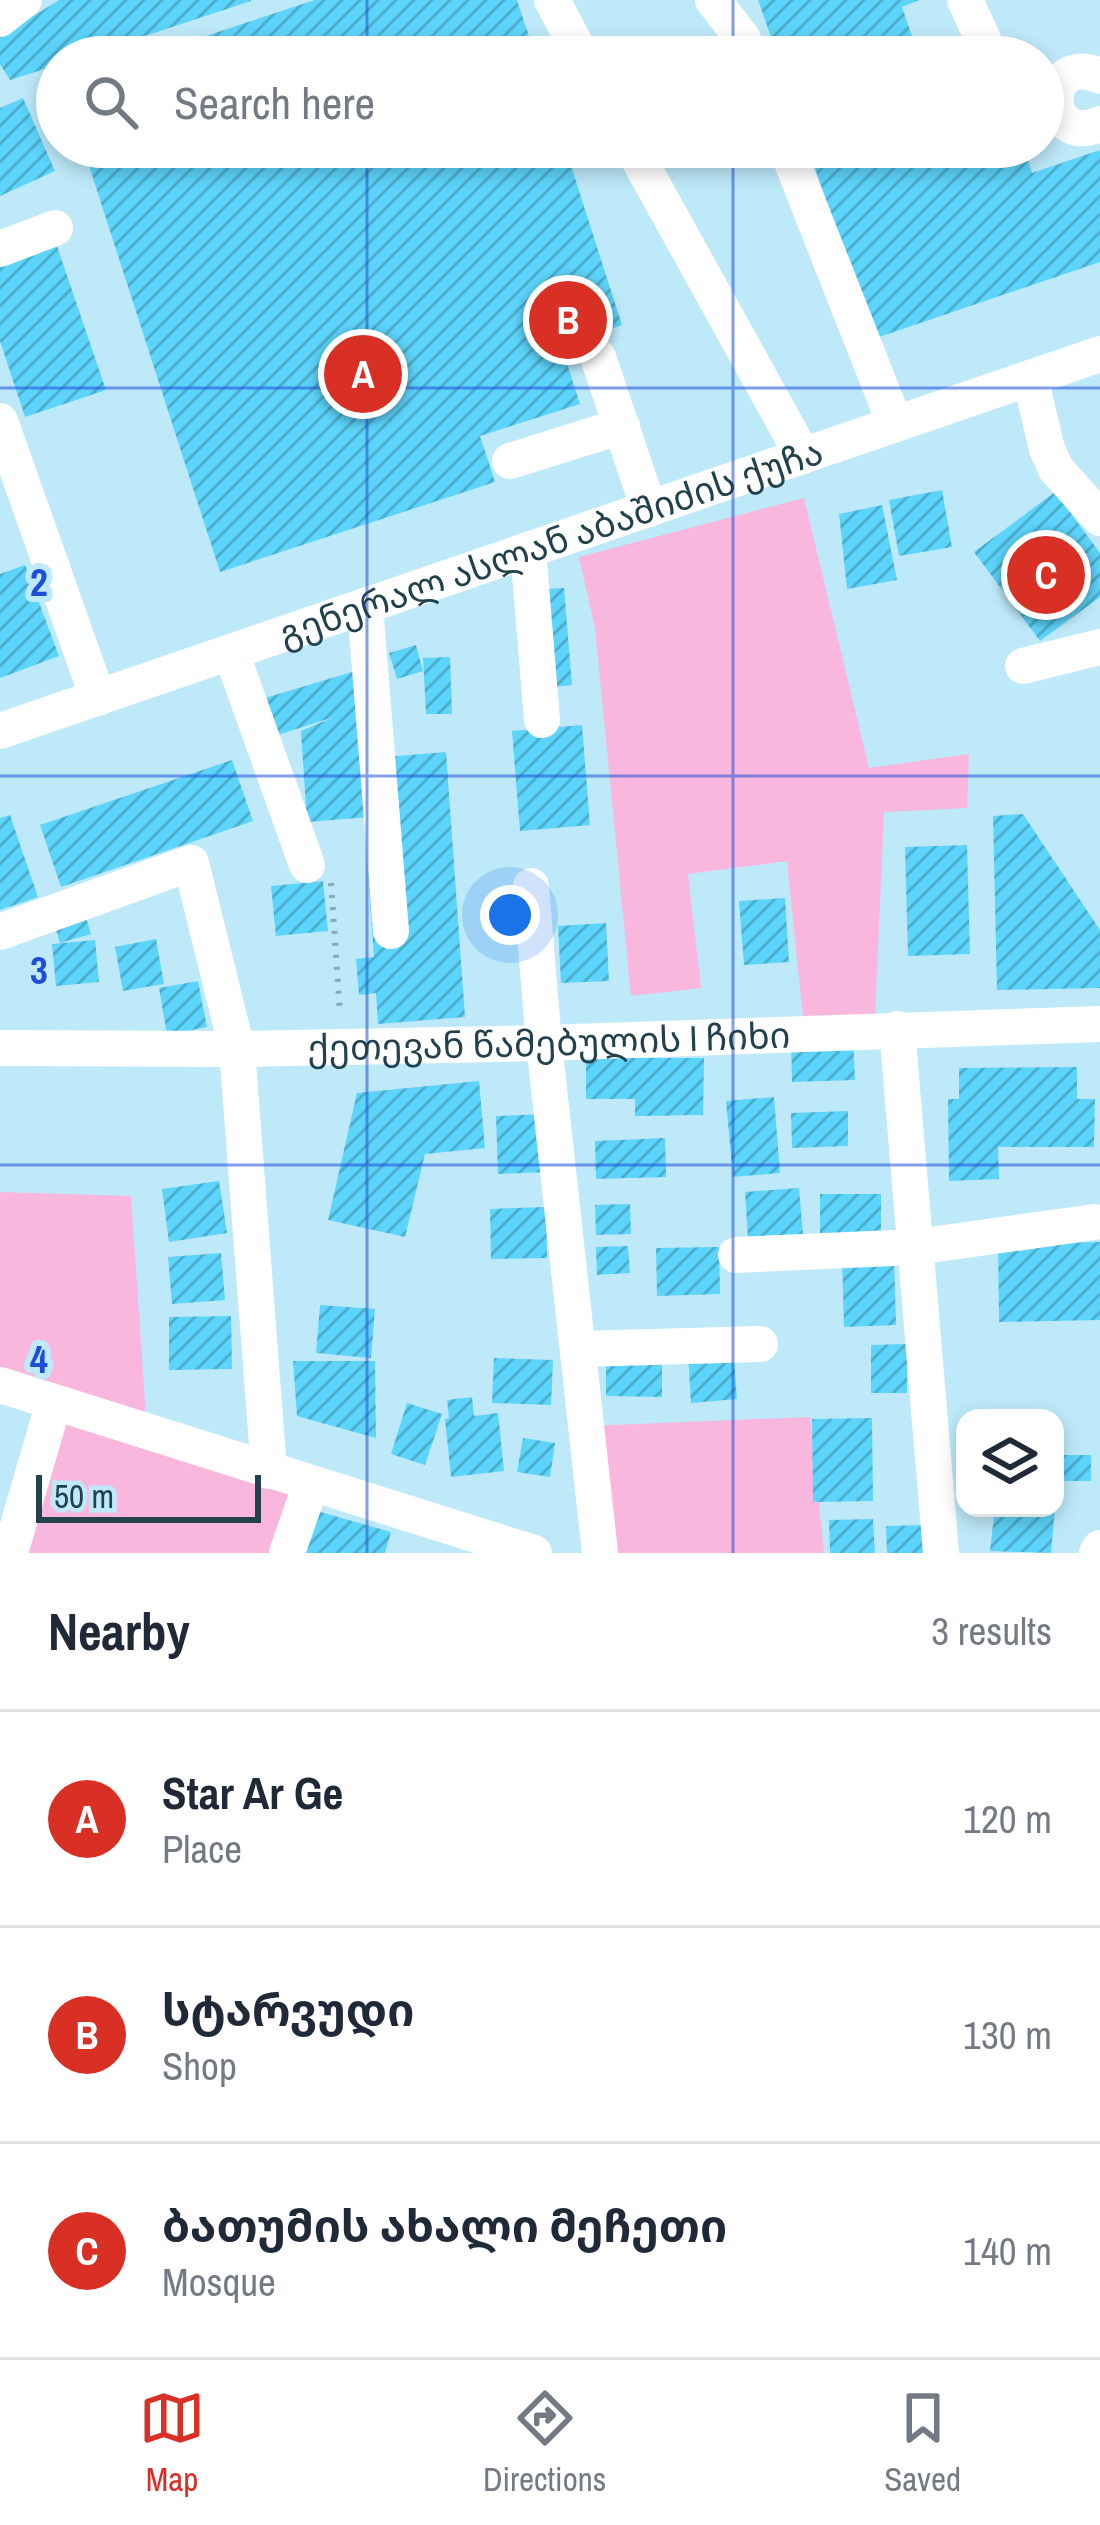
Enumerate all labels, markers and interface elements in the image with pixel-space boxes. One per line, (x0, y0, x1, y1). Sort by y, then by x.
search box (36, 36, 1064, 168)
icon: search (78, 69, 144, 135)
text: Search here (174, 72, 375, 133)
pin: B (529, 275, 607, 365)
pin: A (324, 329, 402, 419)
street label: გენერალ ასლან აბაშიძის ქუჩა (272, 427, 829, 658)
pin: C (1007, 530, 1085, 620)
text: 2 (30, 556, 48, 608)
your location (480, 885, 540, 945)
text: 3 (30, 944, 48, 996)
street label: ქეთევან წამებულის I ჩიხი (307, 1011, 791, 1072)
text: 4 (30, 1333, 48, 1385)
map controls (956, 1409, 1064, 1517)
button: layers (956, 1409, 1064, 1517)
scale bar (36, 1469, 261, 1522)
text: 50 m (54, 1474, 114, 1518)
text: Nearby (48, 1597, 190, 1666)
text: 3 results (931, 1605, 1052, 1657)
text: Star Ar Ge (162, 1762, 343, 1823)
text: A (75, 1793, 99, 1845)
text: 120 m (963, 1793, 1052, 1845)
text: Place (162, 1823, 242, 1875)
text: სტარვუდი (162, 1979, 414, 2040)
text: B (75, 2009, 99, 2061)
text: 130 m (963, 2009, 1052, 2061)
text: Shop (162, 2040, 237, 2092)
text: ბათუმის ახალი მეჩეთი (162, 2195, 727, 2256)
text: C (75, 2225, 99, 2277)
text: 140 m (963, 2225, 1052, 2277)
text: Mosque (162, 2256, 276, 2308)
tab: Map (139, 2385, 205, 2501)
tab: Directions (483, 2385, 606, 2501)
tab: Saved (884, 2385, 961, 2501)

